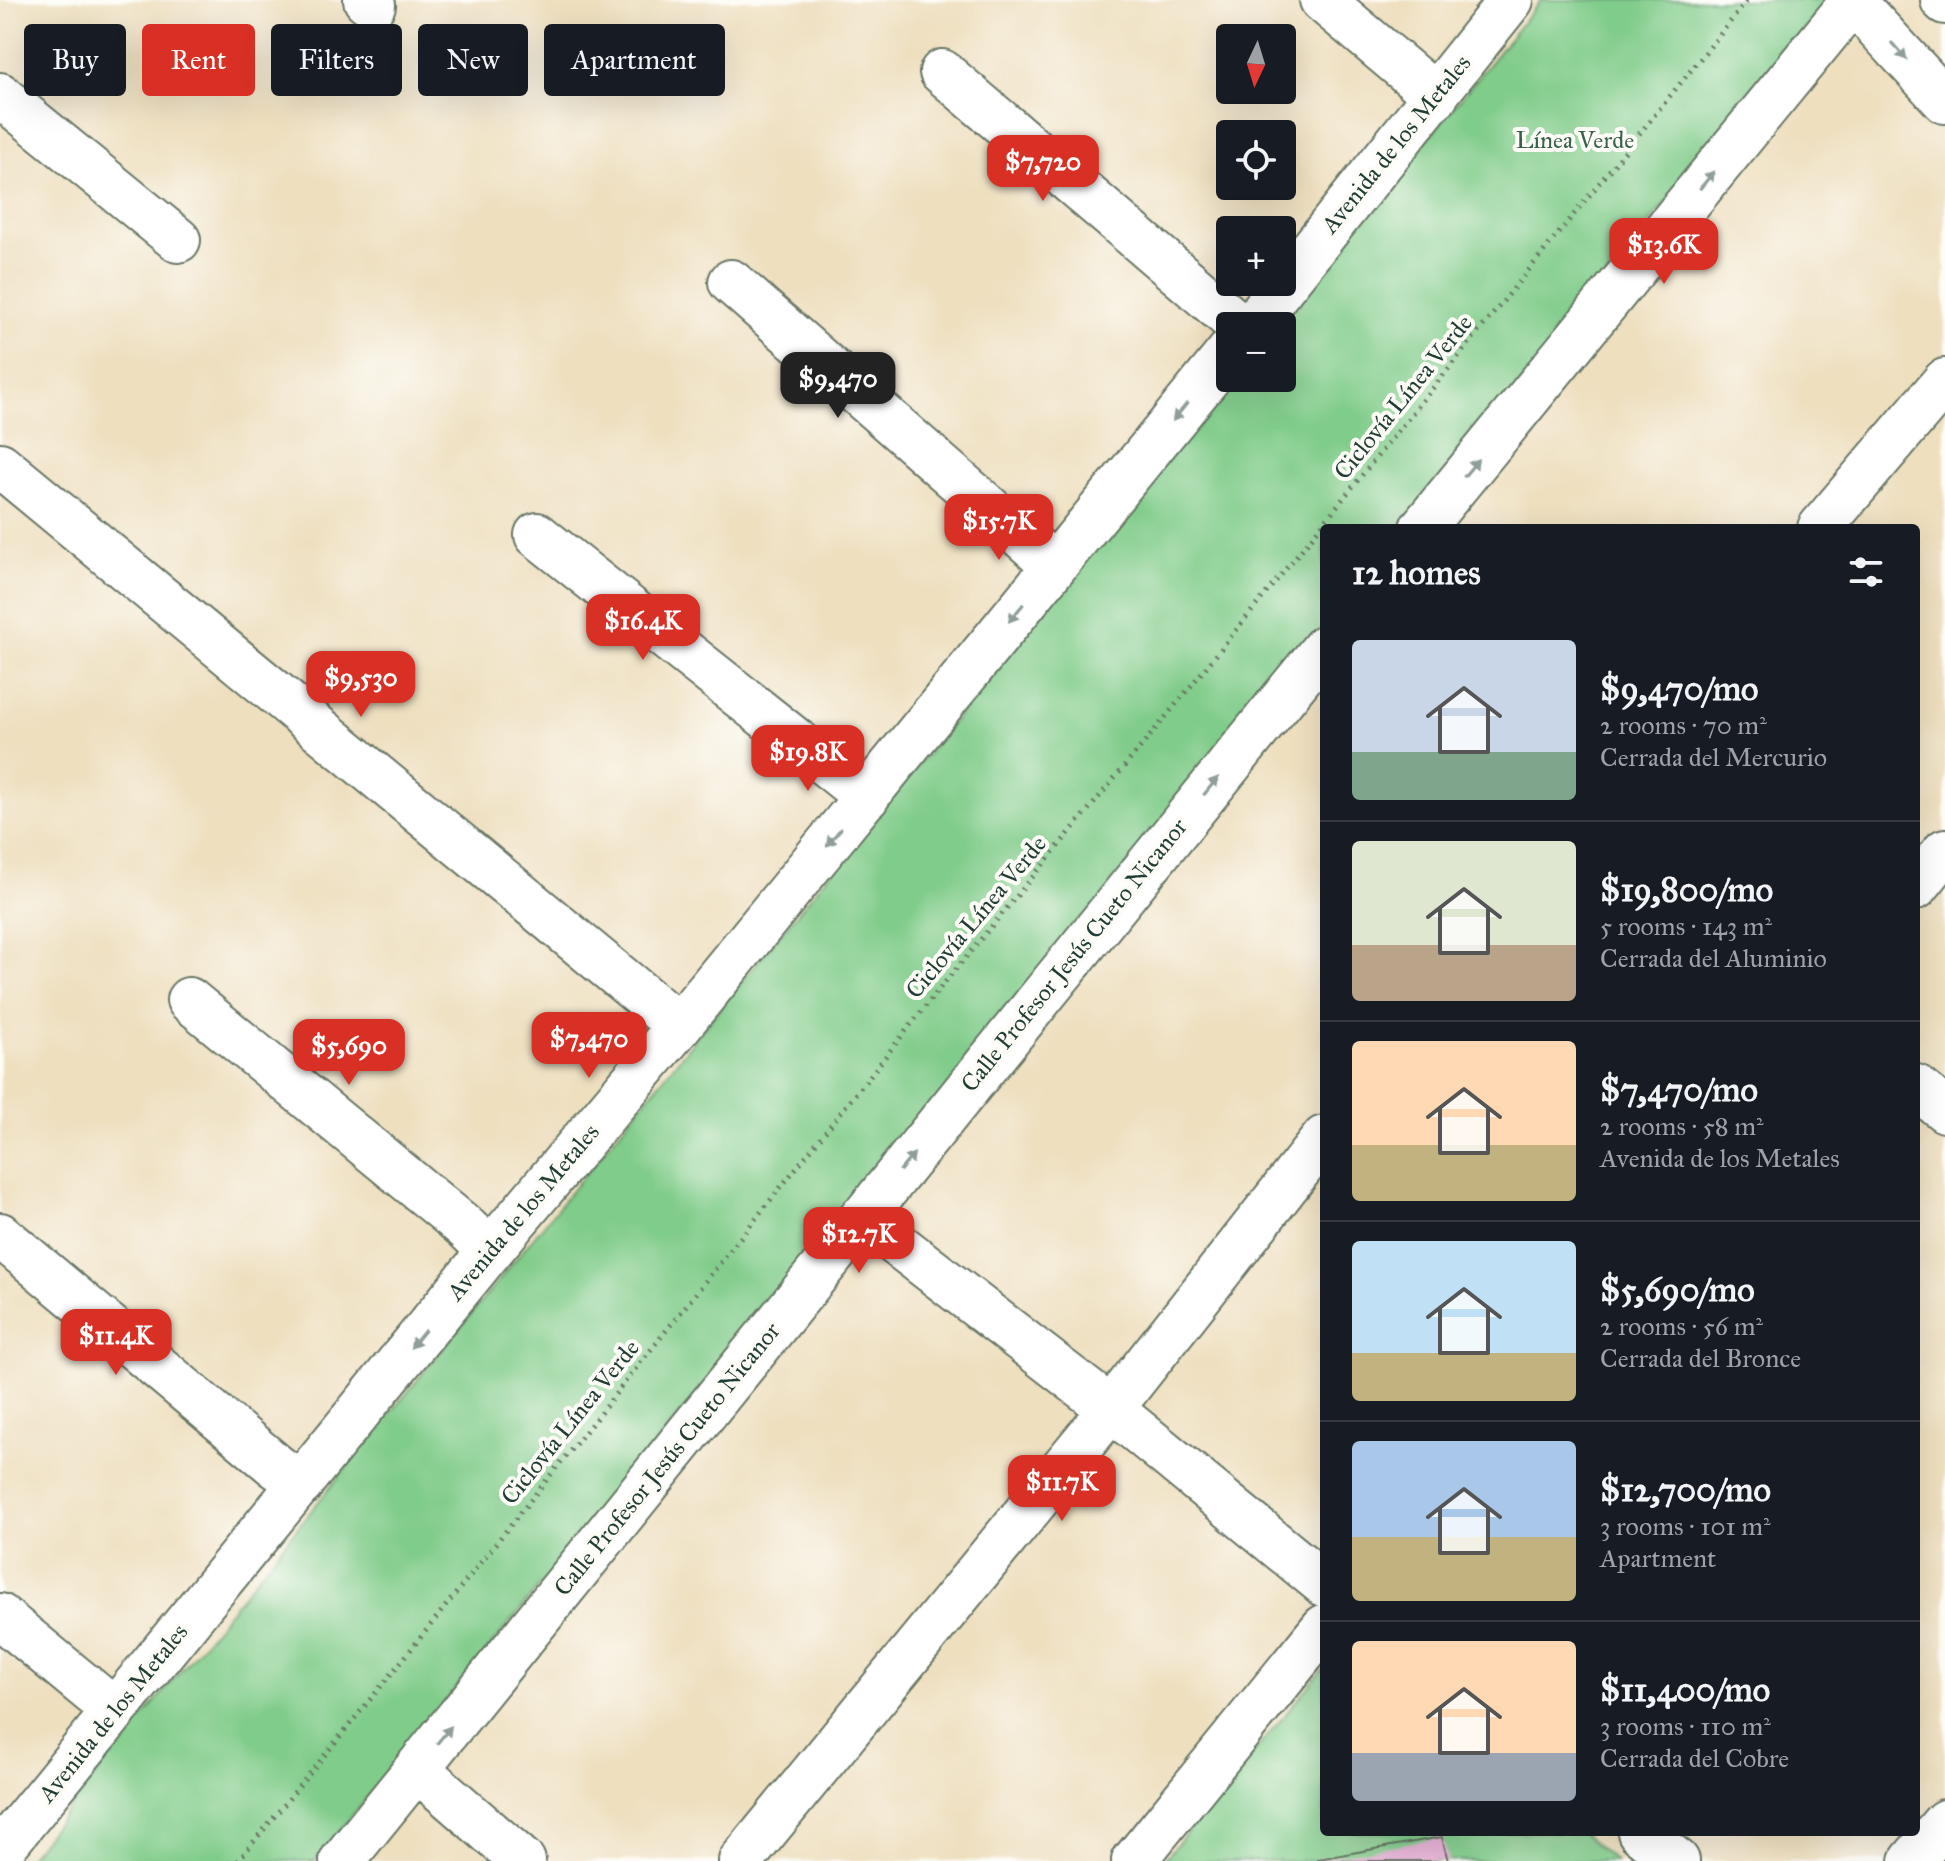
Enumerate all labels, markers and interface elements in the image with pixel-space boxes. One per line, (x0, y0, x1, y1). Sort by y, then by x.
chip: Buy (24, 24, 126, 96)
chip: Rent (142, 24, 255, 96)
chip: Filters (271, 24, 402, 96)
chip: New (418, 24, 528, 96)
chip: Apartment (544, 24, 725, 96)
north arrow (1216, 24, 1296, 104)
map controls (1216, 24, 1296, 392)
one-way arrow (1890, 41, 1908, 61)
street label: Avenida de los Metales (1314, 49, 1477, 240)
button: locate (1216, 120, 1296, 200)
park label: Línea Verde (1516, 125, 1634, 155)
pin: $7,720 (978, 135, 1108, 203)
text: $7,720 (1005, 145, 1081, 177)
one-way arrow (1698, 170, 1715, 190)
button: + (1216, 216, 1296, 296)
pin: $13.6K (1599, 218, 1729, 286)
text: $13.6K (1627, 228, 1701, 260)
street label: Ciclovía Línea Verde (1327, 308, 1479, 486)
button: − (1216, 312, 1296, 392)
pin: $9,470 (773, 352, 903, 420)
text: $9,470 (798, 362, 878, 394)
one-way arrow (1173, 402, 1189, 422)
one-way arrow (1462, 458, 1479, 478)
pin: $15.7K (934, 494, 1064, 562)
text: $15.7K (962, 504, 1036, 536)
icon: filters (1844, 550, 1888, 594)
text: 12 homes (1352, 552, 1481, 593)
pin: $16.4K (578, 594, 708, 662)
one-way arrow (1008, 603, 1024, 623)
text: $16.4K (604, 604, 682, 636)
pin: $9,530 (296, 651, 426, 719)
text: $9,530 (324, 661, 398, 693)
text: $9,470/mo (1600, 668, 1758, 709)
icon: home (1416, 672, 1512, 768)
text: 2 rooms · 70 m² (1600, 709, 1767, 741)
pin: $19.8K (743, 725, 873, 793)
text: $19.8K (769, 735, 847, 767)
text: Cerrada del Mercurio (1600, 741, 1827, 773)
one-way arrow (1203, 776, 1220, 797)
street label: Calle Profesor Jesús Cueto Nicanor (954, 812, 1194, 1098)
one-way arrow (826, 826, 843, 846)
street label: Ciclovía Línea Verde (899, 829, 1053, 1005)
text: $19,800/mo (1600, 869, 1773, 910)
icon: home (1416, 873, 1512, 969)
text: 5 rooms · 143 m² (1600, 910, 1772, 942)
text: Cerrada del Aluminio (1600, 942, 1827, 974)
pin: $7,470 (524, 1012, 654, 1080)
pin: $5,690 (284, 1019, 414, 1087)
text: $7,470 (550, 1022, 628, 1054)
text: $5,690 (311, 1029, 387, 1061)
text: $7,470/mo (1600, 1069, 1758, 1110)
icon: home (1416, 1073, 1512, 1169)
text: 2 rooms · 58 m² (1600, 1110, 1764, 1142)
street label: Avenida de los Metales (440, 1118, 606, 1307)
text: Avenida de los Metales (1600, 1142, 1840, 1174)
one-way arrow (898, 1152, 915, 1173)
pin: $12.7K (794, 1207, 924, 1275)
text: $12.7K (821, 1217, 897, 1249)
text: $5,690/mo (1600, 1269, 1755, 1310)
icon: home (1416, 1273, 1512, 1369)
pin: $11.4K (51, 1309, 181, 1377)
text: 2 rooms · 56 m² (1600, 1310, 1763, 1342)
street label: Calle Profesor Jesús Cueto Nicanor (547, 1316, 787, 1602)
text: $11.4K (79, 1319, 153, 1351)
one-way arrow (411, 1329, 427, 1349)
street label: Ciclovía Línea Verde (494, 1333, 646, 1511)
text: Cerrada del Bronce (1600, 1342, 1801, 1374)
pin: $11.7K (997, 1455, 1127, 1523)
text: $11.7K (1026, 1465, 1098, 1497)
text: $12,700/mo (1600, 1469, 1771, 1510)
icon: home (1416, 1473, 1512, 1569)
text: 3 rooms · 101 m² (1600, 1510, 1771, 1542)
text: Apartment (1600, 1542, 1716, 1574)
street label: Avenida de los Metales (31, 1618, 194, 1809)
text: $11,400/mo (1600, 1669, 1770, 1710)
icon: home (1416, 1673, 1512, 1769)
text: 3 rooms · 110 m² (1600, 1710, 1771, 1742)
one-way arrow (436, 1725, 452, 1745)
text: Cerrada del Cobre (1600, 1742, 1789, 1774)

